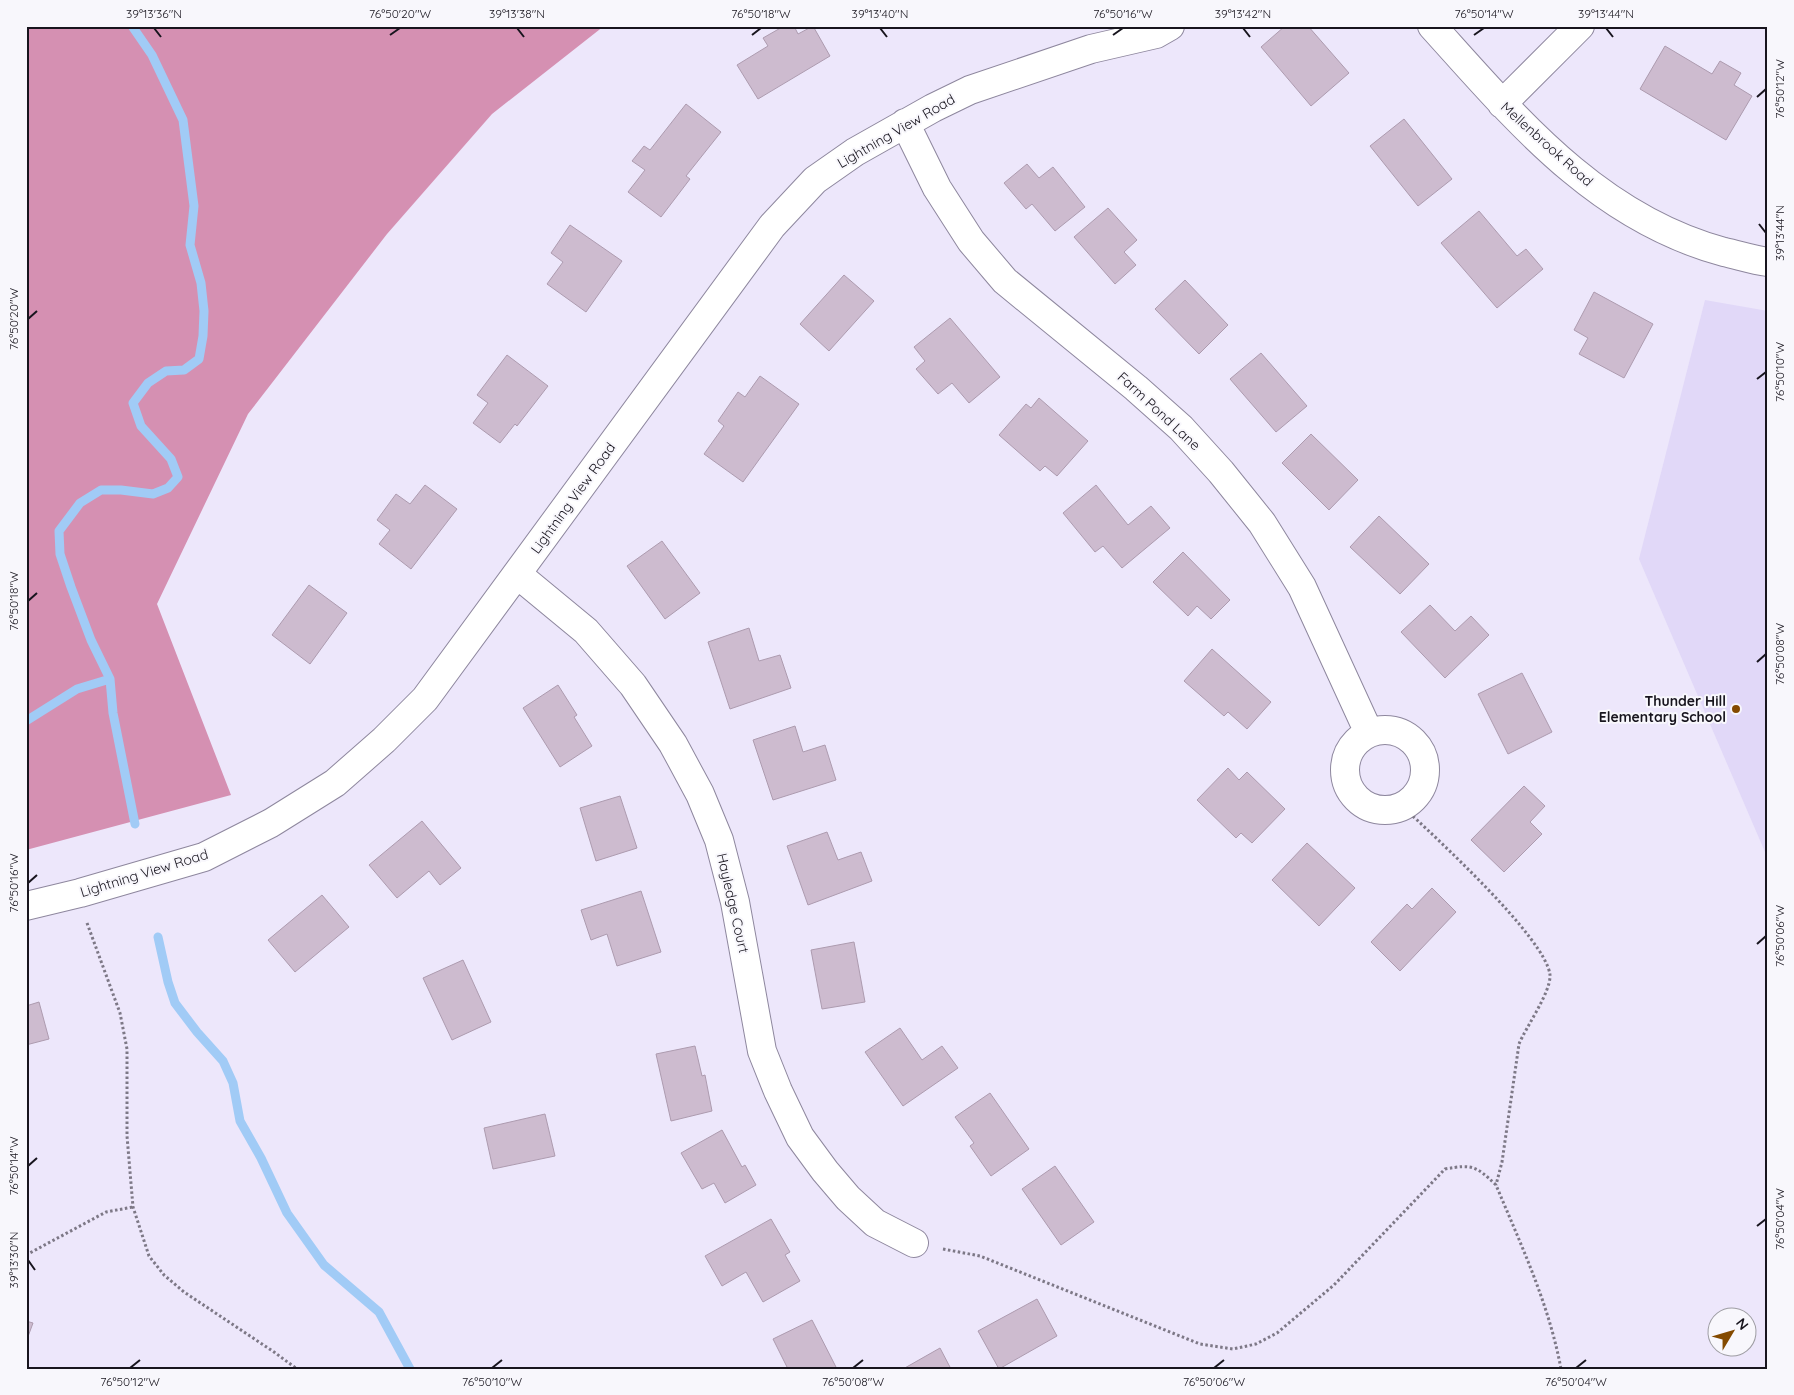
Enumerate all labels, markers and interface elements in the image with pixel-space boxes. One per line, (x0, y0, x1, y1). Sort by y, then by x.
text: 39°13'36"N (126, 6, 182, 21)
text: 76°50'20"W (369, 6, 432, 21)
text: 39°13'38"N (489, 6, 545, 21)
text: 76°50'18"W (731, 6, 791, 21)
text: 39°13'40"N (852, 6, 908, 21)
text: 76°50'16"W (1093, 6, 1153, 21)
text: 39°13'42"N (1215, 6, 1271, 21)
text: 76°50'14"W (1454, 6, 1514, 21)
text: 39°13'44"N (1578, 6, 1634, 21)
text: 76°50'12"W (1772, 59, 1787, 119)
street label: Lightning View Road (834, 90, 958, 172)
street label: Mellenbrook Road (1497, 98, 1597, 190)
text: 39°13'44"N (1772, 205, 1787, 261)
text: 76°50'20"W (6, 287, 21, 350)
text: 76°50'10"W (1772, 342, 1787, 402)
street label: Farm Pond Lane (1114, 368, 1204, 454)
street label: Lightning View Road (527, 439, 619, 557)
text: 76°50'18"W (6, 571, 21, 631)
text: 76°50'08"W (1772, 623, 1787, 685)
place label: Thunder Hill Elementary School (1599, 692, 1726, 726)
marker: Thunder Hill Elementary School (1730, 703, 1742, 715)
street label: Lightning View Road (78, 845, 210, 901)
street label: Hayledge Court (713, 851, 753, 955)
text: 76°50'16"W (6, 853, 21, 913)
text: 76°50'06"W (1772, 905, 1787, 967)
text: 76°50'14"W (6, 1136, 21, 1196)
text: 76°50'04"W (1772, 1188, 1787, 1250)
text: 39°13'30"N (6, 1232, 21, 1288)
north arrow (1706, 1308, 1756, 1358)
text: N (1732, 1314, 1753, 1334)
text: 76°50'12"W (100, 1374, 160, 1389)
text: 76°50'10"W (462, 1374, 522, 1389)
text: 76°50'08"W (822, 1374, 884, 1389)
text: 76°50'06"W (1183, 1374, 1245, 1389)
text: 76°50'04"W (1545, 1374, 1607, 1389)

